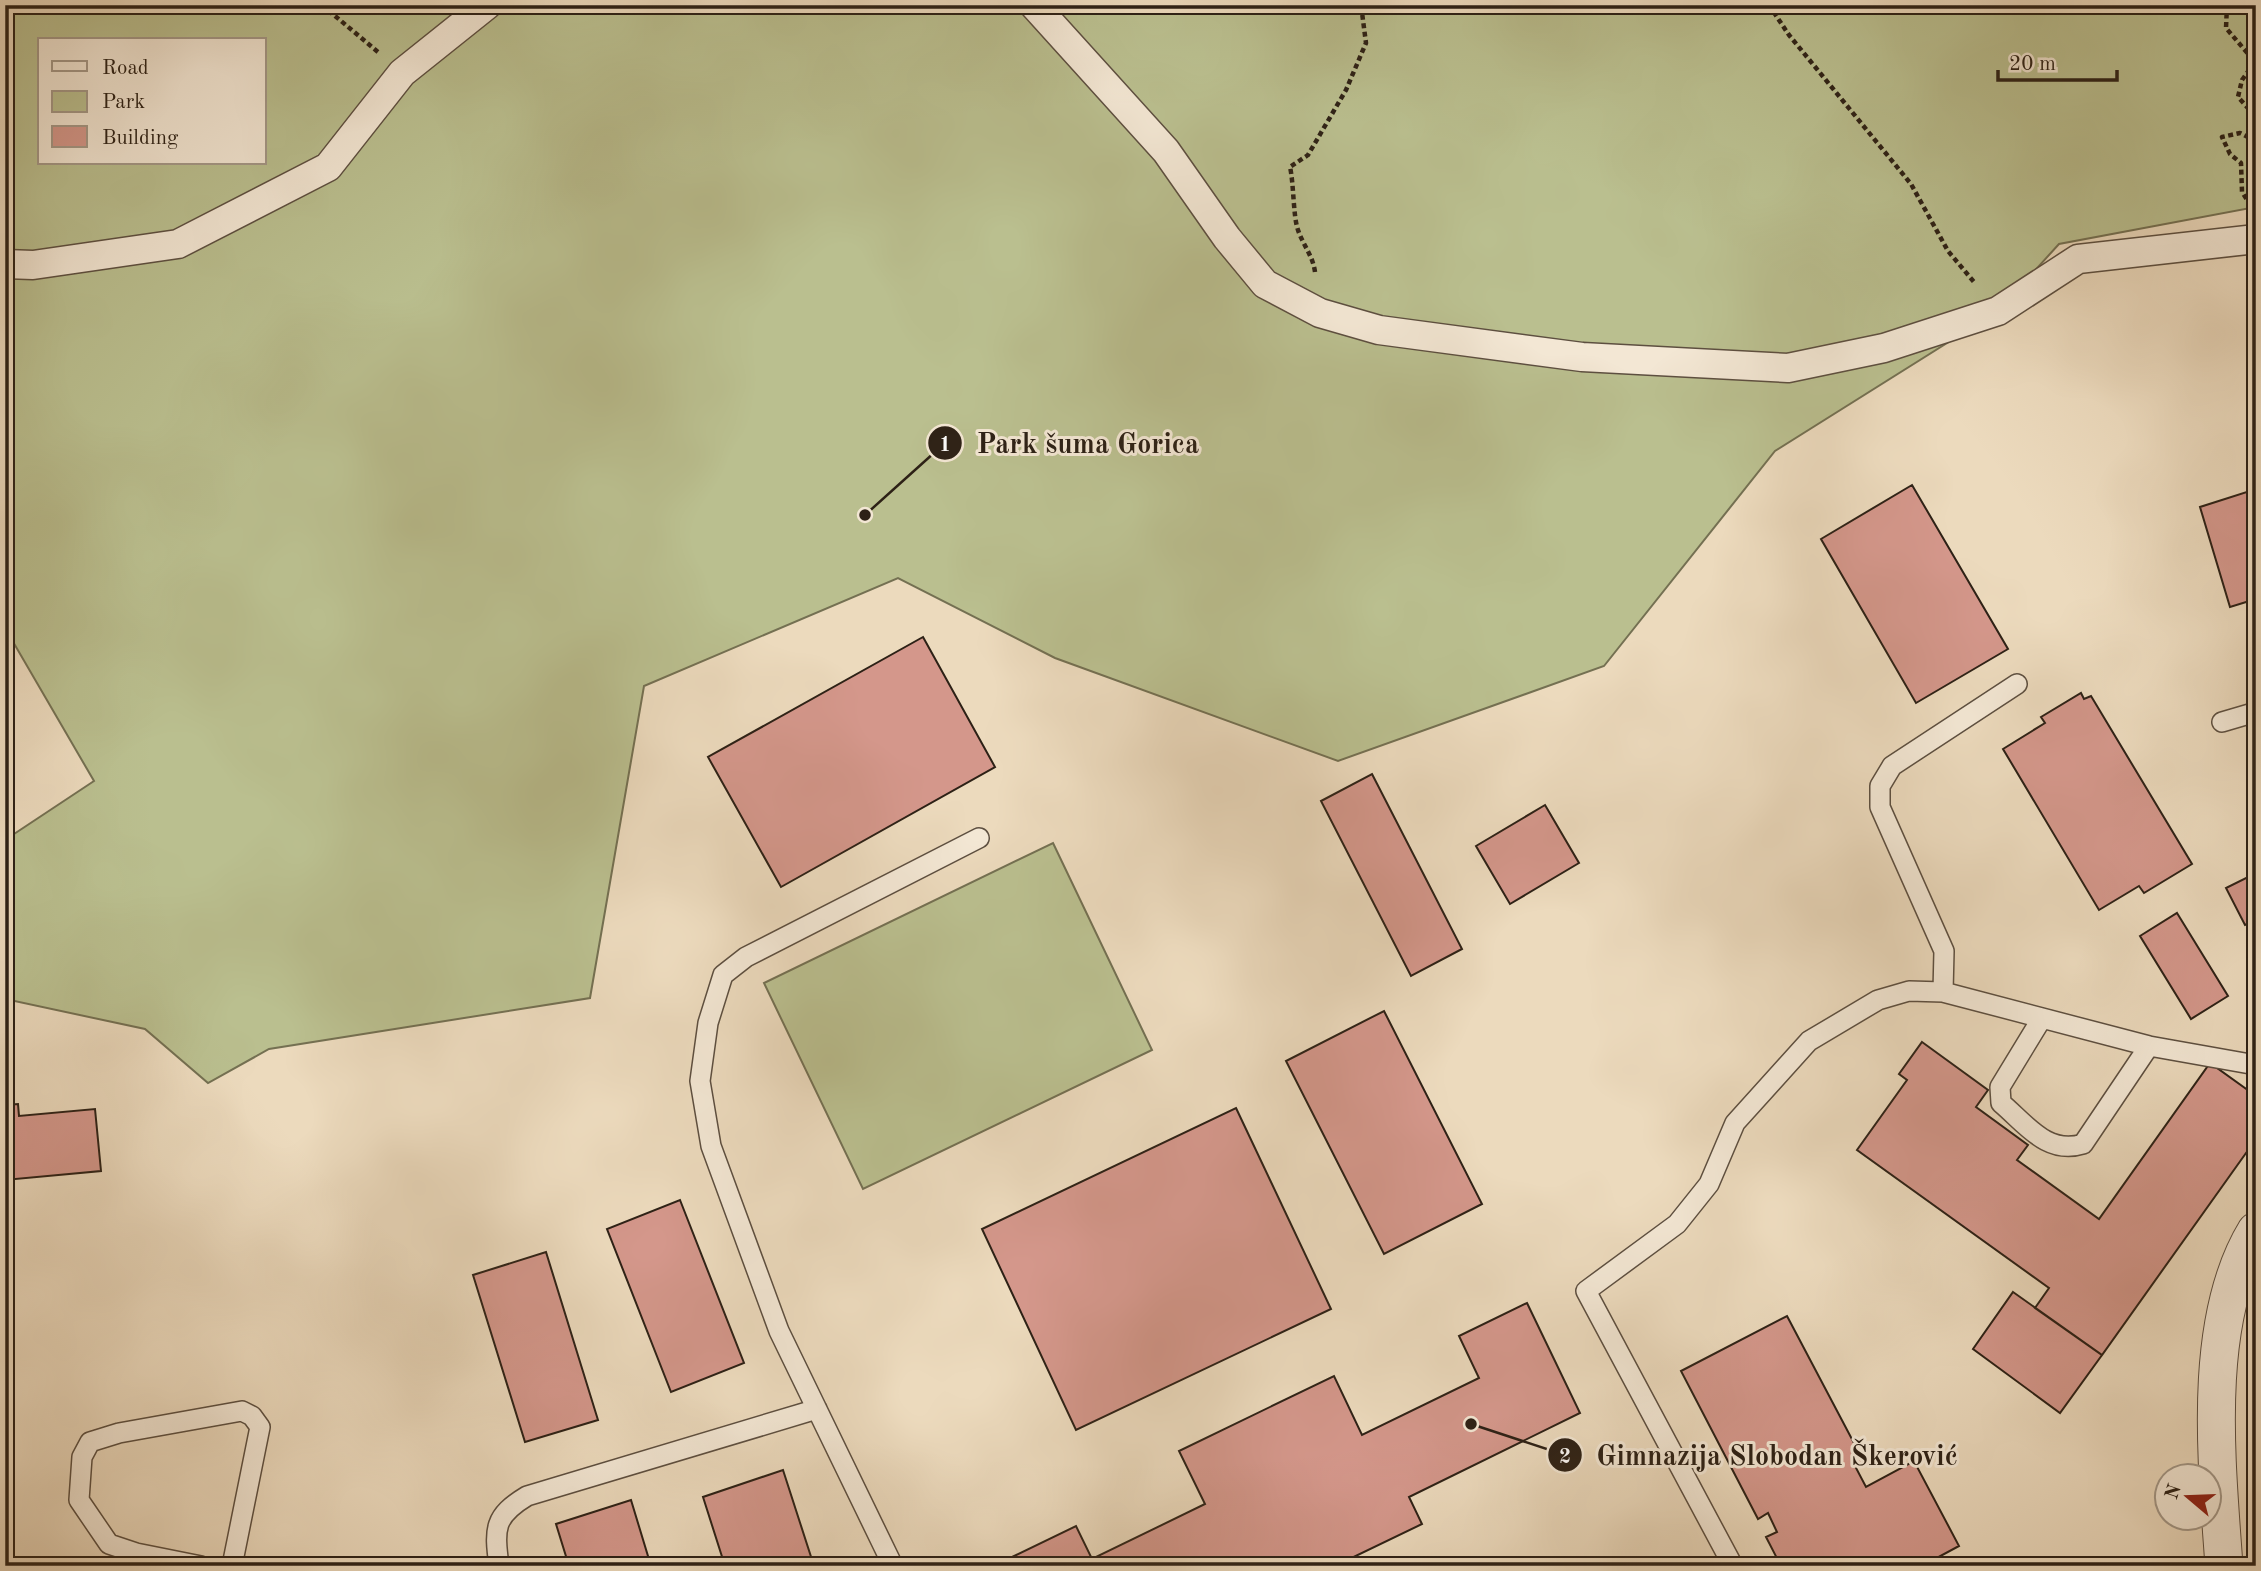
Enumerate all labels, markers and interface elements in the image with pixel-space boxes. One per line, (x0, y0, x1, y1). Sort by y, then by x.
legend (38, 38, 266, 164)
scale bar (1998, 38, 2118, 82)
text: 20 m (2009, 54, 2056, 75)
text: Road (102, 58, 149, 79)
text: Park (102, 92, 145, 113)
text: Building (102, 128, 179, 149)
callout: Park šuma Gorica (928, 419, 1213, 468)
text: Park šuma Gorica (977, 432, 1199, 460)
text: 1 (939, 435, 951, 456)
callout: Gimnazija Slobodan Škerović (1548, 1431, 1972, 1480)
text: Gimnazija Slobodan Škerović (1596, 1438, 1958, 1472)
text: 2 (1559, 1447, 1571, 1468)
north arrow (2152, 1462, 2222, 1532)
text: N (2163, 1482, 2186, 1502)

